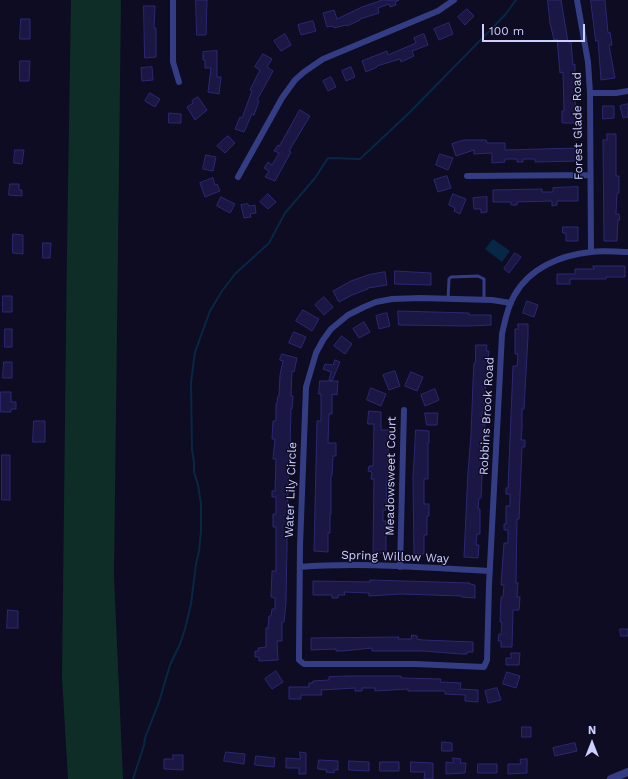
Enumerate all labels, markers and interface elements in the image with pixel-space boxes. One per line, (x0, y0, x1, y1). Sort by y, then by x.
scale bar (484, 16, 587, 42)
text: 100 m (489, 24, 524, 38)
street label: Forest Glade Road (570, 72, 586, 180)
street label: Robbins Brook Road (477, 357, 497, 475)
street label: Meadowsweet Court (383, 416, 399, 536)
street label: Water Lily Circle (282, 442, 300, 538)
street label: Spring Willow Way (341, 548, 449, 566)
north arrow (572, 723, 612, 763)
text: N (588, 724, 596, 737)

